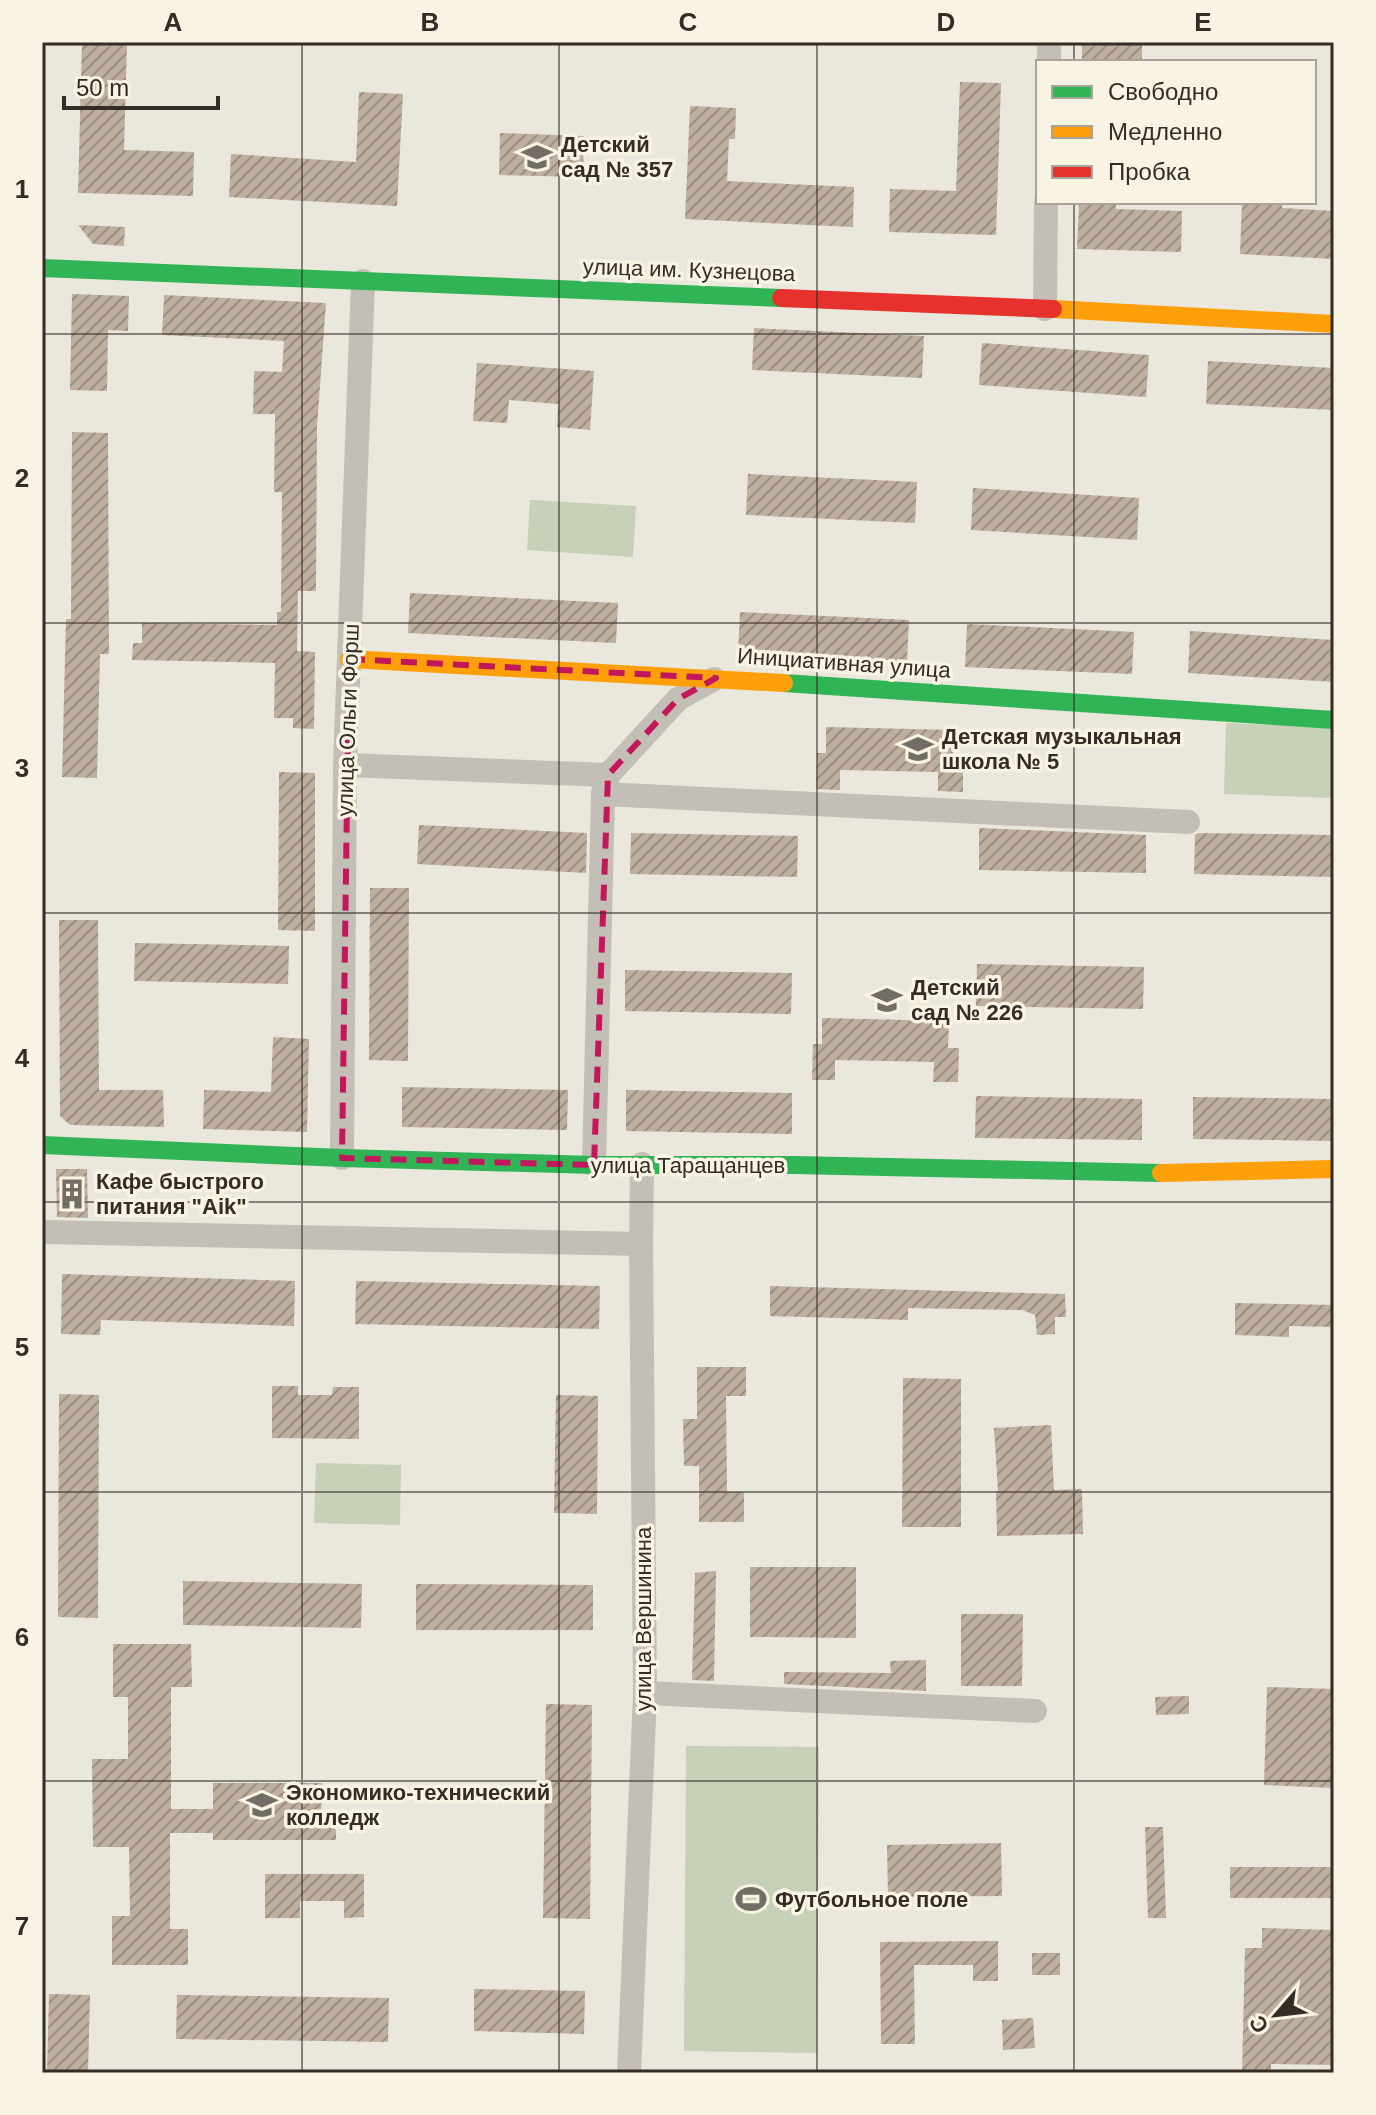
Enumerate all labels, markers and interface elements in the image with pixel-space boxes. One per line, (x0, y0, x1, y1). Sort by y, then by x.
text: A (164, 7, 183, 37)
text: B (421, 7, 439, 37)
text: C (679, 7, 698, 37)
text: D (937, 7, 955, 37)
text: E (1194, 7, 1212, 37)
scale bar (64, 60, 218, 110)
legend (1036, 60, 1316, 204)
text: 50 m (76, 74, 129, 101)
text: Свободно (1108, 78, 1218, 105)
text: Медленно (1108, 118, 1222, 145)
place label: Детский сад № 357 (561, 132, 673, 182)
school or university icon: Детский сад № 357 (520, 140, 554, 174)
text: Пробка (1108, 158, 1191, 185)
text: 1 (15, 174, 29, 204)
street label: улица им. Кузнецова (582, 254, 797, 286)
text: 2 (15, 463, 29, 493)
street label: улица Ольги Форш (332, 623, 364, 817)
street label: Инициативная улица (736, 643, 952, 683)
place label: Детская музыкальная школа № 5 (942, 724, 1182, 774)
school or university icon: Детская музыкальная школа № 5 (901, 732, 935, 766)
text: 3 (15, 753, 29, 783)
place label: Детский сад № 226 (911, 975, 1023, 1025)
school or university icon: Детский сад № 226 (870, 983, 904, 1017)
text: 4 (15, 1043, 30, 1073)
street label: улица Таращанцев (591, 1153, 785, 1178)
place label: Кафе быстрого питания "Aik" (96, 1169, 264, 1219)
building icon: Кафе быстрого питания "Aik" (55, 1177, 89, 1211)
text: 5 (15, 1332, 29, 1362)
street label: улица Вершинина (631, 1526, 656, 1711)
text: 6 (15, 1622, 29, 1652)
place label: Экономико-технический колледж (286, 1780, 550, 1830)
school or university icon: Экономико-технический колледж (245, 1788, 279, 1822)
sports icon: Футбольное поле (734, 1882, 768, 1916)
place label: Футбольное поле (775, 1887, 968, 1912)
text: 7 (15, 1911, 29, 1941)
north arrow (1236, 1975, 1316, 2055)
text: С (1244, 2011, 1274, 2037)

